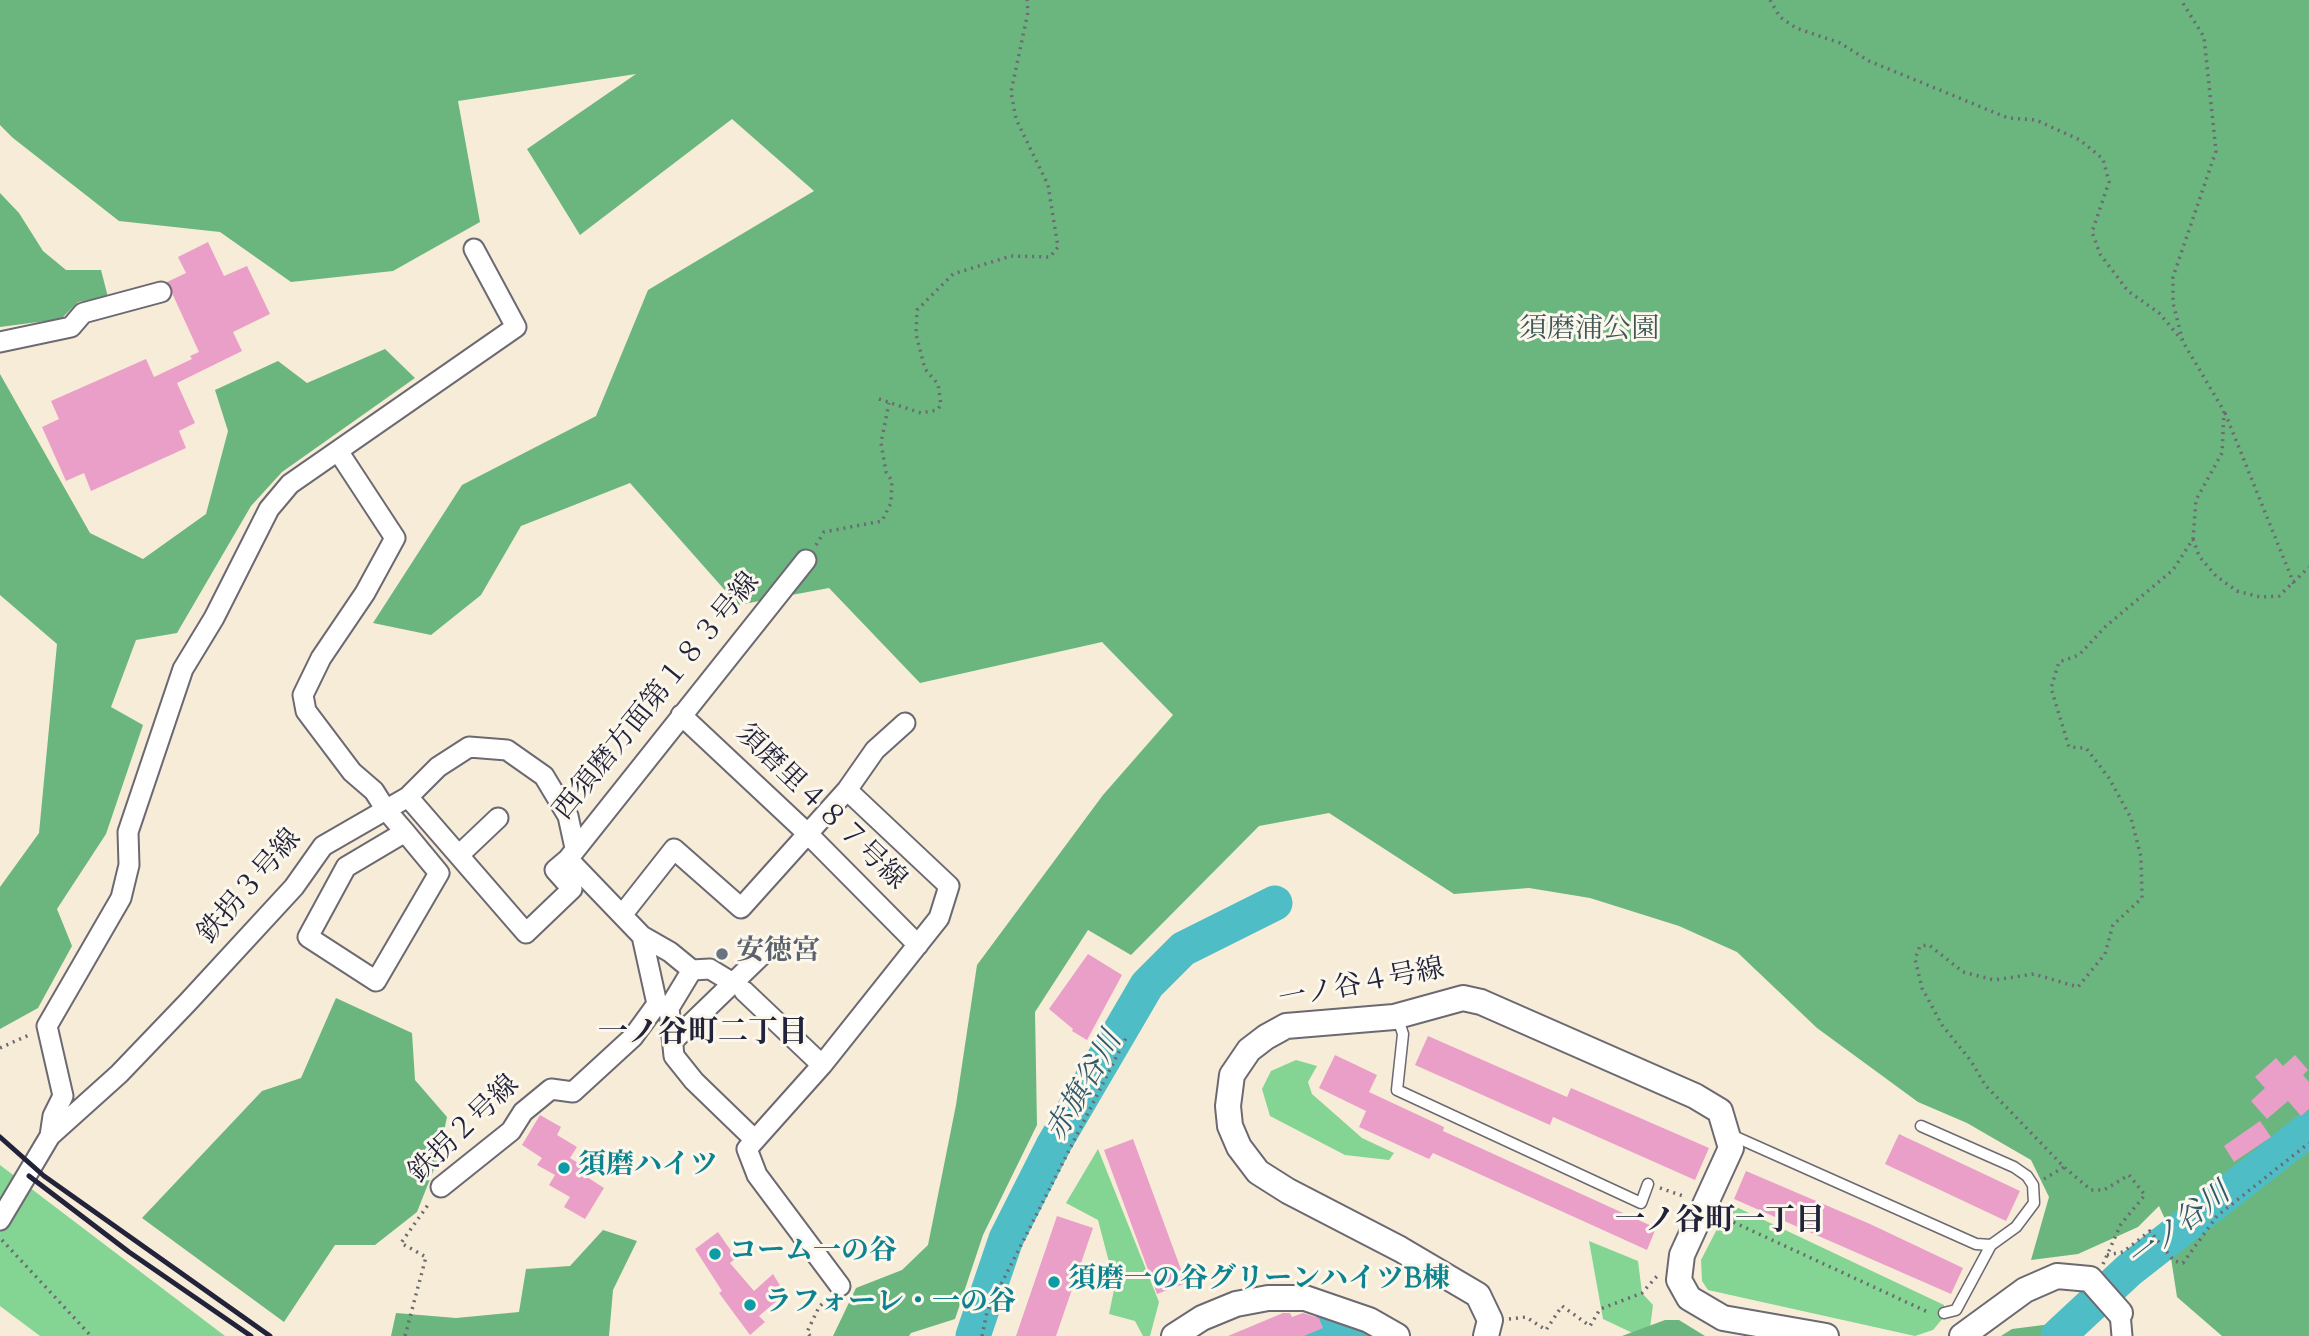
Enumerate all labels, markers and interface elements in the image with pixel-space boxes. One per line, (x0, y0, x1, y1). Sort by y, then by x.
park label: 須磨浦公園 (1519, 315, 1659, 349)
street label: 西須磨方面第１８３号線 (549, 568, 769, 828)
street label: 須磨里４８７号線 (727, 719, 911, 899)
street label: 鉄拐３号線 (193, 824, 311, 952)
place label: 安徳宮 (736, 937, 820, 971)
marker: 安徳宮 (714, 946, 730, 962)
street label: 一ノ谷４号線 (1276, 954, 1448, 1020)
district label: 一ノ谷町二丁目 (598, 1018, 808, 1054)
water label: 赤旗谷川 (1041, 1027, 1133, 1149)
street label: 鉄拐２号線 (404, 1070, 528, 1192)
place label: 須磨ハイツ (578, 1151, 718, 1185)
marker: 須磨ハイツ (556, 1160, 572, 1176)
water label: 一ノ谷川 (2123, 1178, 2239, 1280)
district label: 一ノ谷町一丁目 (1615, 1206, 1825, 1242)
place label: コーム一の谷 (729, 1237, 897, 1271)
marker: コーム一の谷 (707, 1246, 723, 1262)
place label: 須磨一の谷グリーンハイツB棟 (1068, 1265, 1450, 1299)
marker: 須磨一の谷グリーンハイツB棟 (1046, 1274, 1062, 1290)
place label: ラフォーレ・一の谷 (764, 1288, 1016, 1322)
marker: ラフォーレ・一の谷 (742, 1297, 758, 1313)

